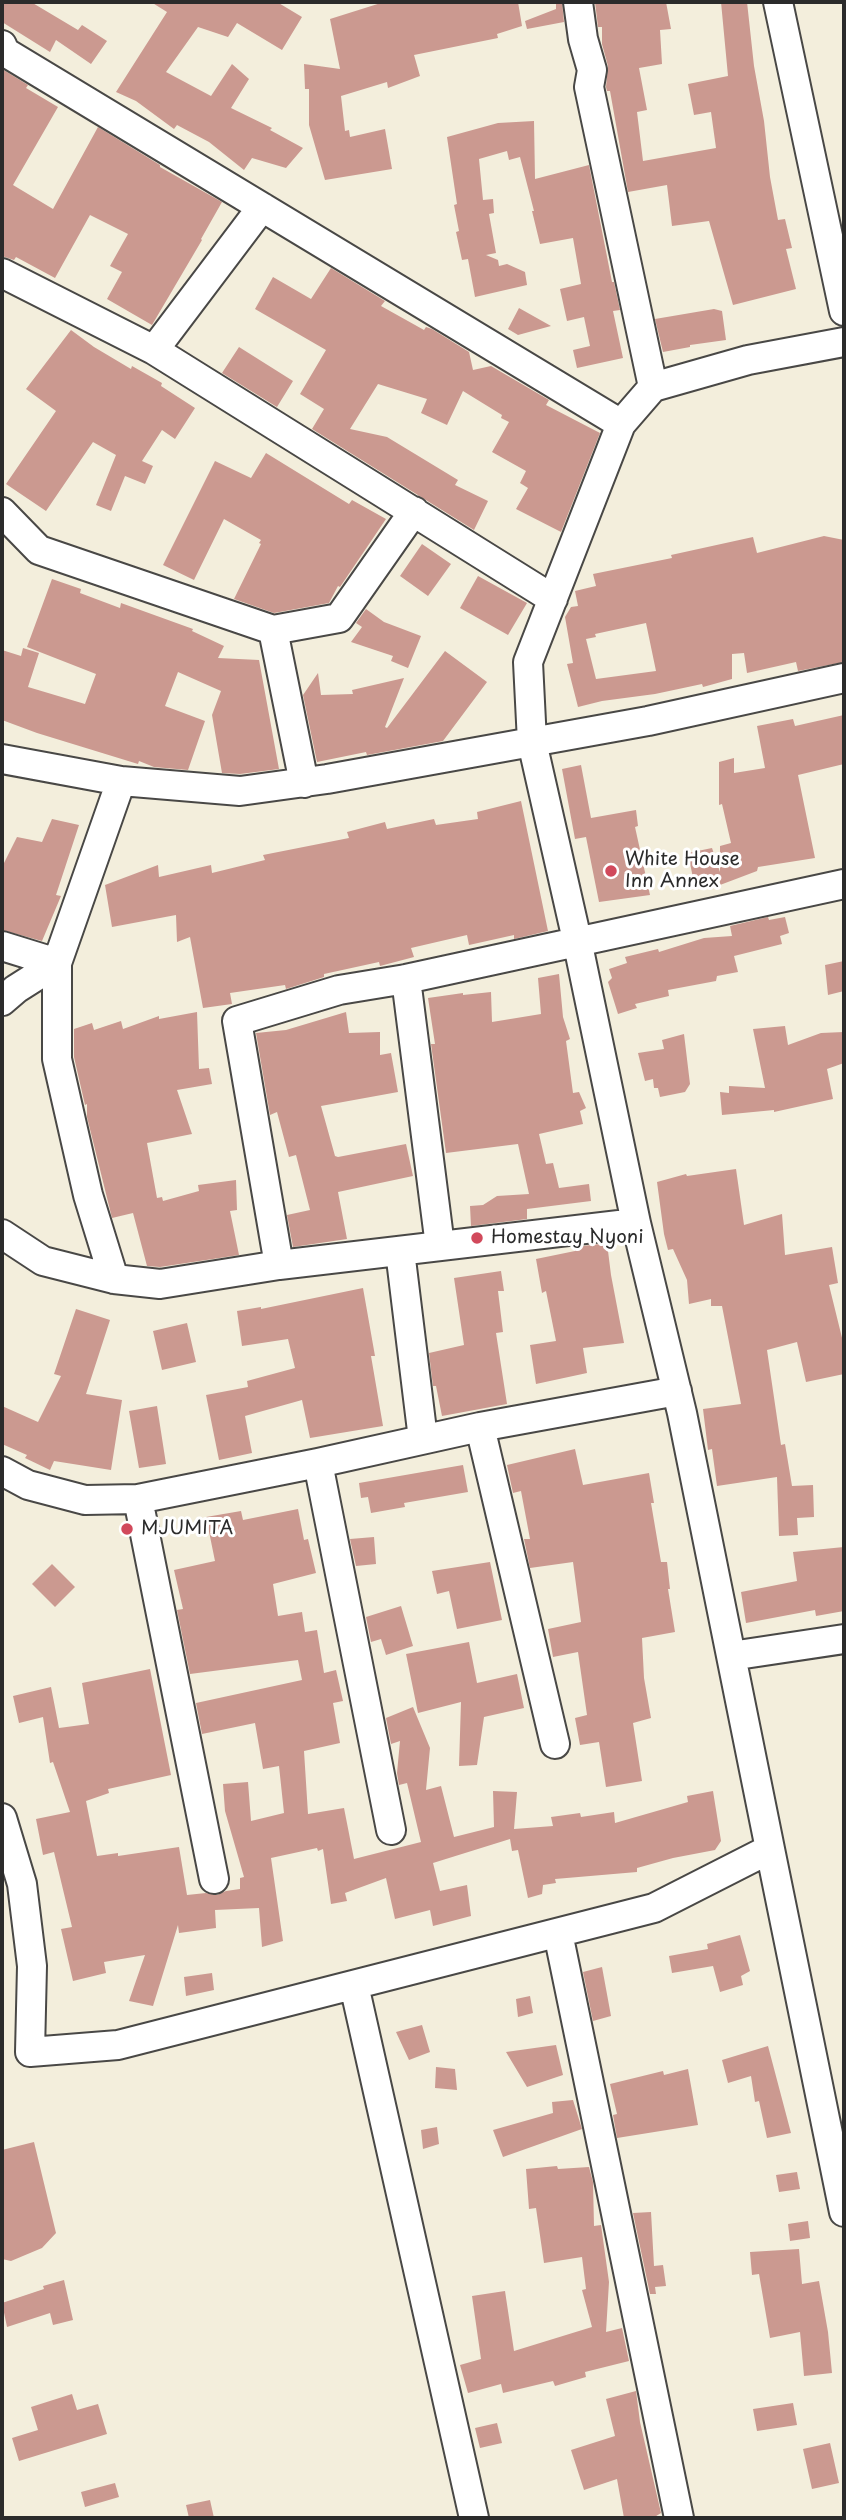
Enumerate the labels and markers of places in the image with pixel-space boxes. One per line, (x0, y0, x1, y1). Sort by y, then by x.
place label: White House Inn Annex (625, 849, 740, 893)
marker: White House Inn Annex (603, 863, 619, 879)
place label: Homestay Nyoni (491, 1227, 644, 1249)
marker: Homestay Nyoni (469, 1230, 485, 1246)
place label: MJUMITA (141, 1518, 233, 1540)
marker: MJUMITA (119, 1521, 135, 1537)

